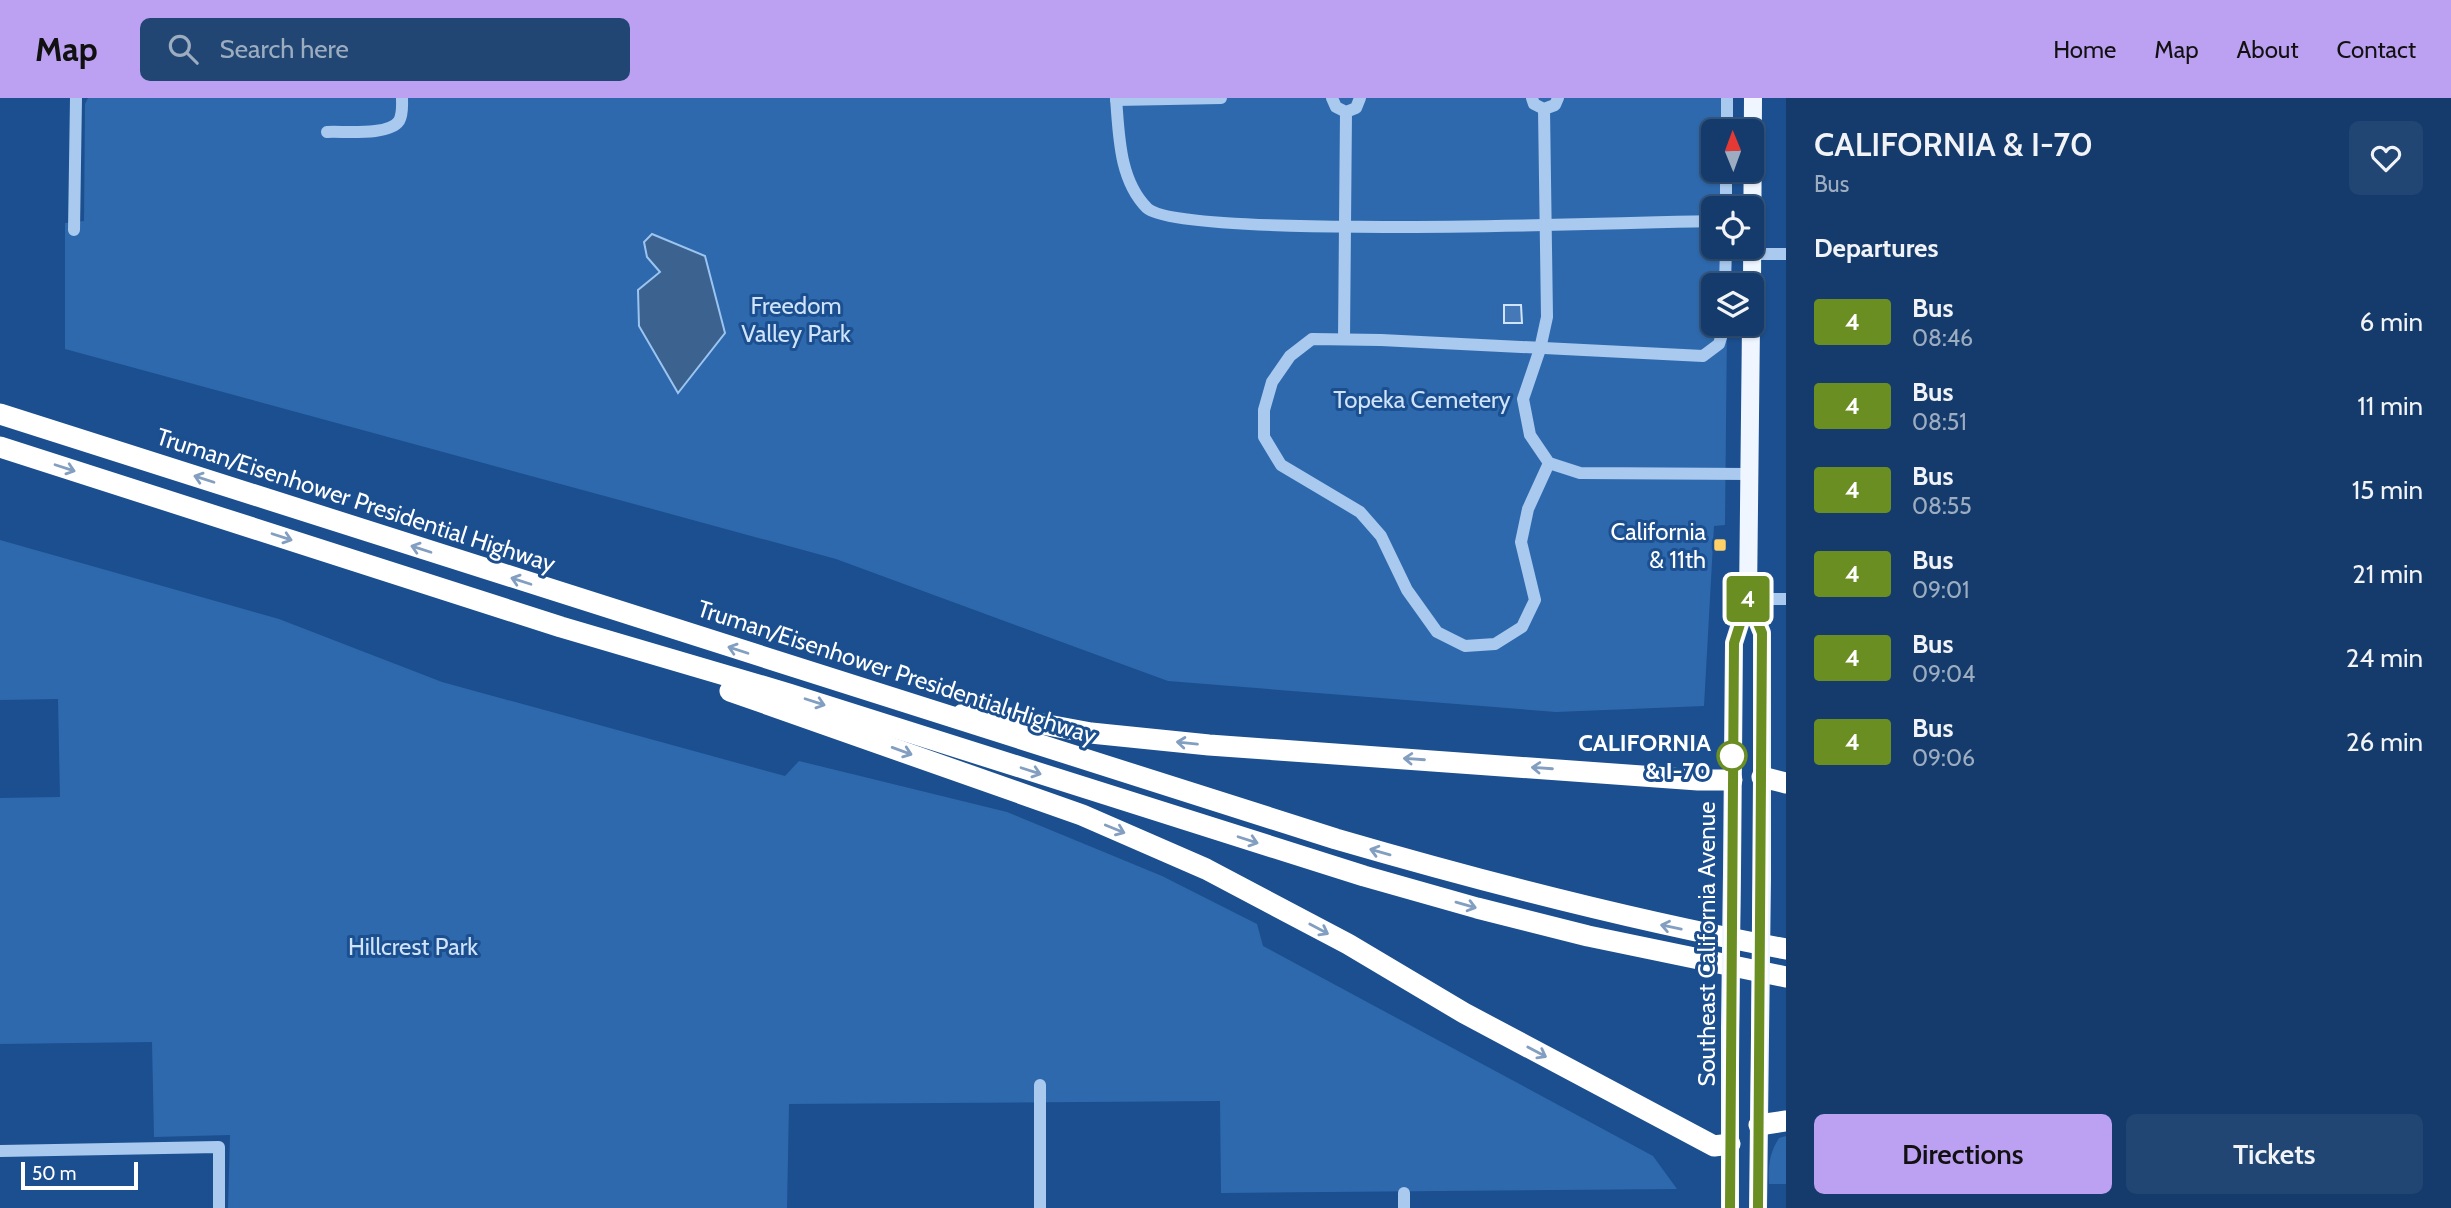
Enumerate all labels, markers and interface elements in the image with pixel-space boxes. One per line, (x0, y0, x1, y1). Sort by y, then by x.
search box (140, 18, 630, 81)
text: Map (35, 29, 98, 69)
icon: search (164, 30, 202, 68)
text: Search here (220, 33, 349, 65)
text: Home (2053, 35, 2116, 64)
text: Map (2154, 35, 2199, 64)
text: About (2237, 35, 2299, 64)
text: Contact (2337, 35, 2416, 64)
north arrow (1701, 119, 1764, 182)
map controls (1701, 119, 1764, 336)
button: heart (2349, 121, 2423, 195)
text: CALIFORNIA & I-70 (1814, 124, 2093, 164)
text: Bus (1814, 170, 1849, 198)
button: locate (1701, 196, 1764, 259)
text: Departures (1814, 232, 1938, 264)
button: layers (1701, 273, 1764, 336)
park label: Freedom Valley Park (741, 291, 851, 348)
text: Bus (1912, 292, 1953, 324)
text: 6 min (2360, 306, 2423, 338)
text: 4 (1845, 307, 1860, 336)
text: 08:46 (1912, 324, 1973, 352)
text: Bus (1912, 376, 1953, 408)
park label: Topeka Cemetery (1333, 385, 1511, 414)
text: 11 min (2357, 390, 2423, 422)
text: 4 (1845, 391, 1860, 420)
text: 08:51 (1912, 408, 1967, 436)
street label: Truman/Eisenhower Presidential Highway (153, 422, 559, 578)
text: Bus (1912, 460, 1953, 492)
one-way arrow (54, 462, 76, 475)
one-way arrow (194, 472, 216, 485)
text: 15 min (2352, 474, 2423, 506)
text: 4 (1845, 475, 1860, 504)
text: 08:55 (1912, 492, 1972, 520)
place label: California & 11th (1610, 517, 1706, 574)
one-way arrow (271, 531, 293, 544)
marker: California & 11th (1712, 537, 1728, 553)
one-way arrow (410, 541, 432, 554)
text: Bus (1912, 544, 1953, 576)
text: 21 min (2352, 558, 2423, 590)
text: 4 (1845, 559, 1860, 588)
one-way arrow (511, 573, 533, 586)
line badge: 4 (1725, 576, 1771, 622)
text: 09:01 (1912, 576, 1969, 604)
text: 4 (1741, 584, 1755, 613)
street label: Truman/Eisenhower Presidential Highway (694, 594, 1100, 750)
text: Bus (1912, 628, 1953, 660)
one-way arrow (727, 642, 749, 655)
text: 24 min (2346, 642, 2423, 674)
text: 4 (1845, 643, 1860, 672)
text: 09:04 (1912, 660, 1975, 688)
one-way arrow (803, 697, 825, 709)
text: Bus (1912, 712, 1953, 744)
text: 26 min (2346, 726, 2423, 758)
text: 4 (1845, 727, 1860, 756)
place label: CALIFORNIA & I-70 (1578, 728, 1711, 785)
one-way arrow (1177, 736, 1199, 749)
marker: CALIFORNIA & I-70 (1717, 741, 1747, 771)
text: 09:06 (1912, 744, 1975, 772)
one-way arrow (890, 746, 912, 758)
one-way arrow (1404, 752, 1426, 765)
one-way arrow (1531, 761, 1554, 774)
one-way arrow (1020, 766, 1042, 778)
street label: Southeast California Avenue (1692, 801, 1721, 1087)
one-way arrow (1104, 823, 1126, 836)
one-way arrow (1237, 834, 1259, 847)
one-way arrow (1369, 844, 1391, 857)
one-way arrow (1454, 899, 1477, 912)
one-way arrow (1660, 919, 1683, 933)
one-way arrow (1309, 922, 1329, 936)
park label: Hillcrest Park (348, 932, 478, 961)
one-way arrow (1526, 1045, 1546, 1059)
button: Directions (1814, 1114, 2112, 1194)
button: Tickets (2126, 1114, 2423, 1194)
scale bar (21, 1159, 138, 1191)
text: 50 m (32, 1162, 76, 1185)

